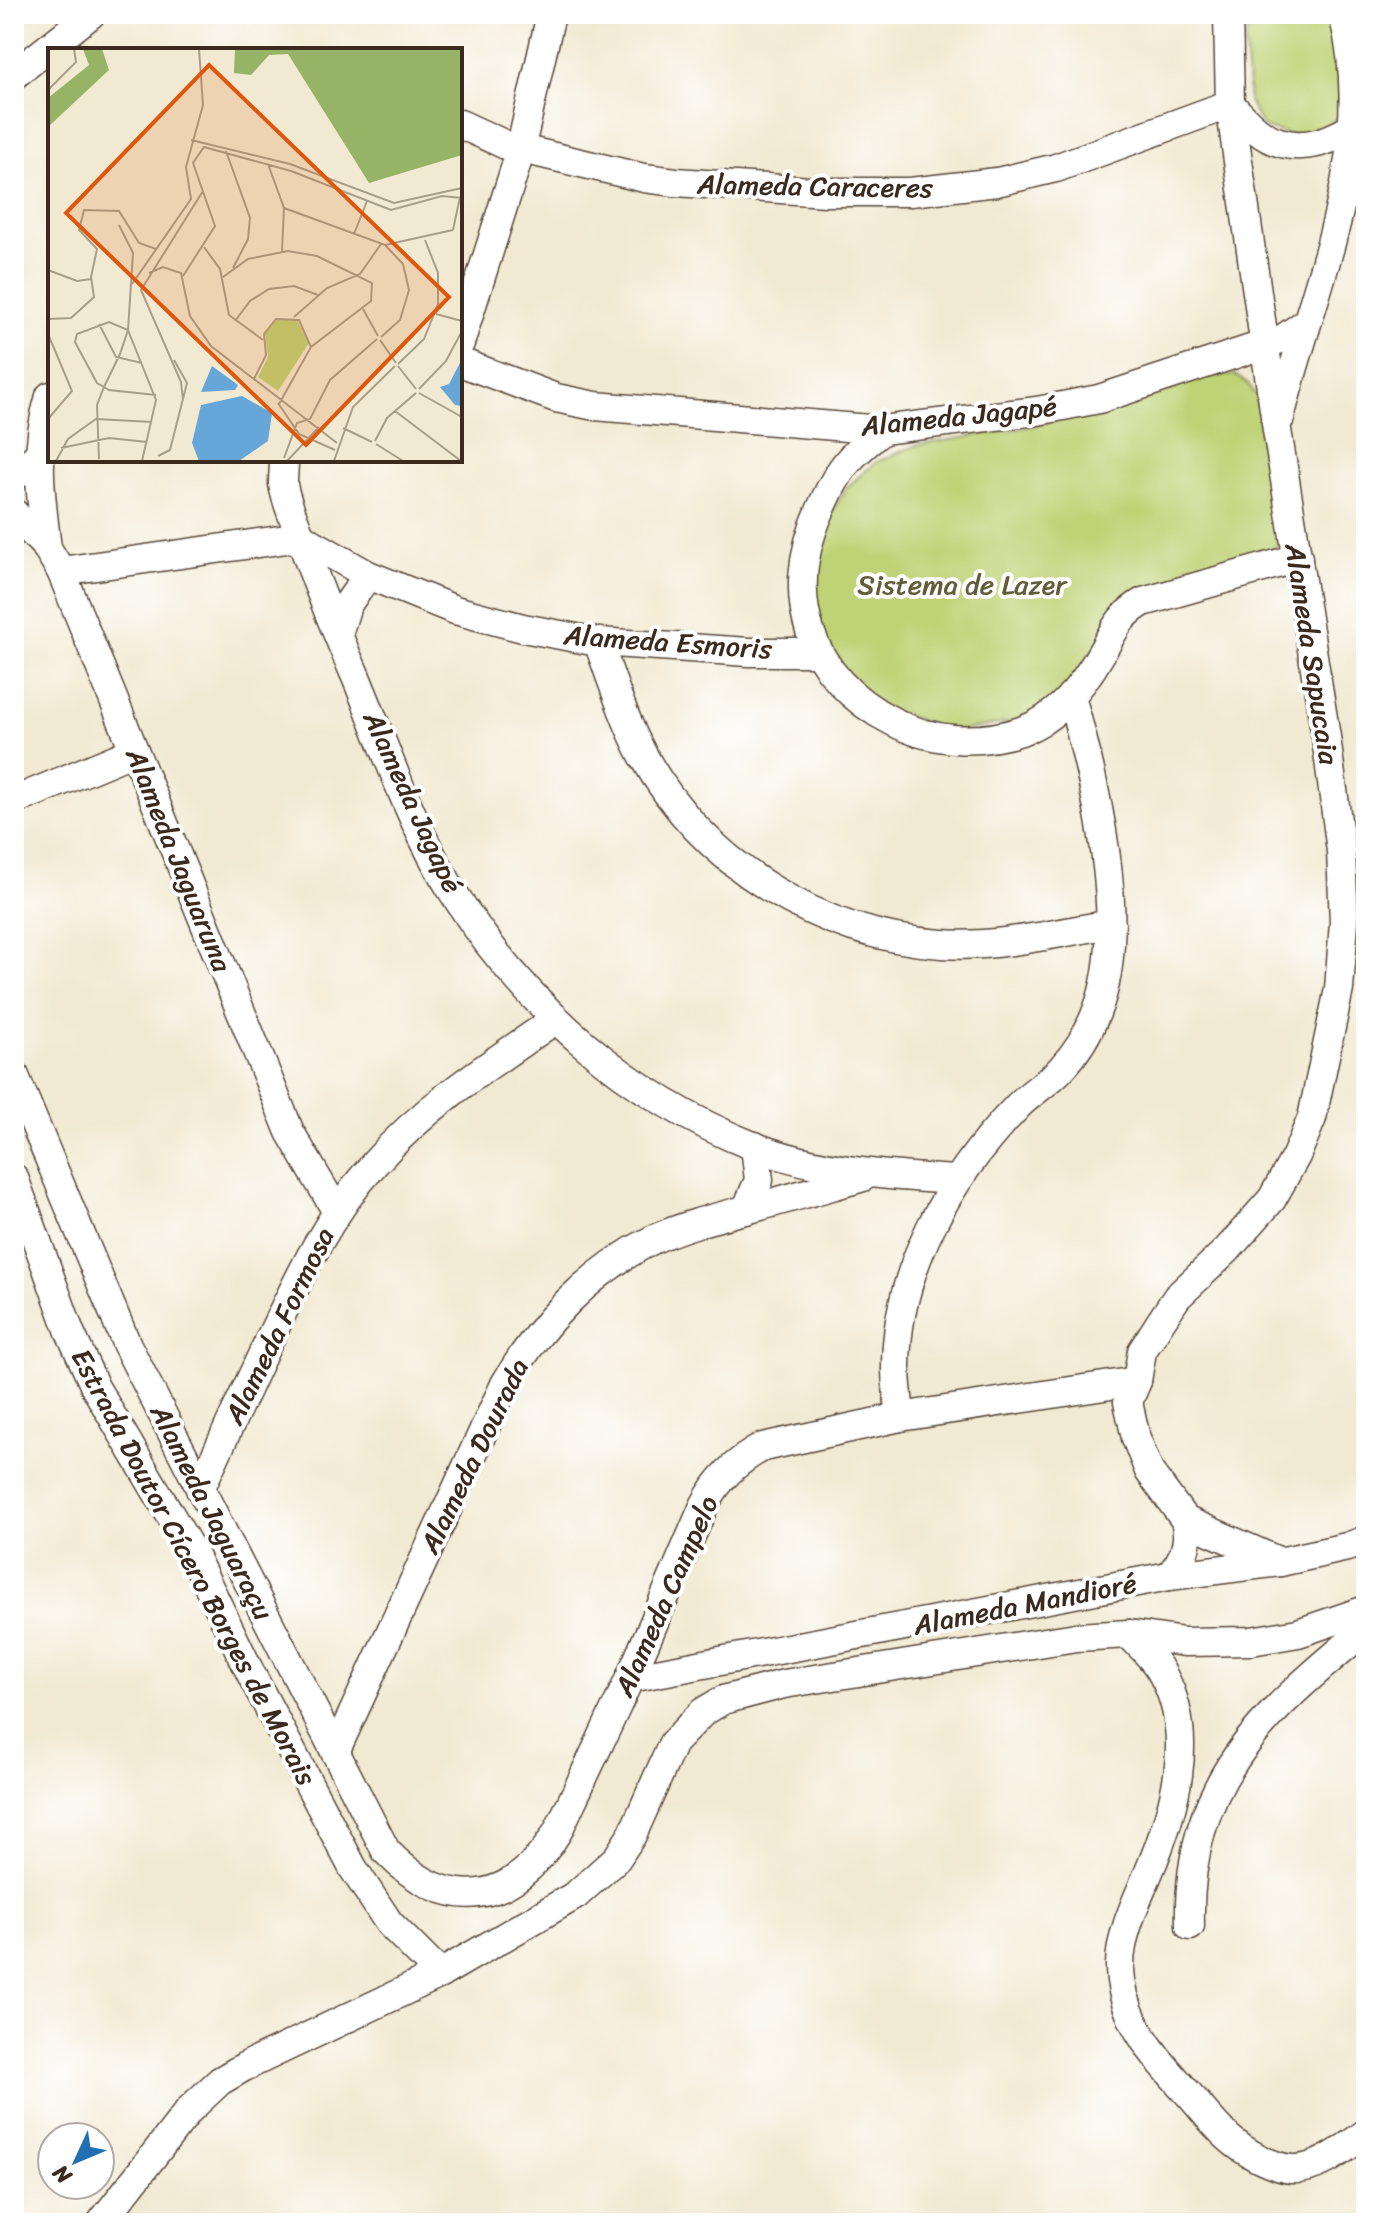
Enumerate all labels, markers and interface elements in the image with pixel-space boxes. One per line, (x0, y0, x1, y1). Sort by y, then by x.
inset map (48, 48, 462, 462)
street label: Alameda Caraceres (696, 159, 933, 213)
street label: Alameda Jagapé (858, 381, 1059, 451)
street label: Alameda Sapucaia (1270, 539, 1354, 769)
park label: Sistema de Lazer (857, 560, 1068, 609)
street label: Alameda Esmoris (561, 610, 774, 674)
street label: Alameda Jagapé (349, 701, 477, 902)
street label: Alameda Jaguaruna (111, 739, 247, 981)
street label: Alameda Formosa (209, 1219, 348, 1434)
street label: Estrada Doutor Cícero Borges de Morais (57, 1339, 331, 1795)
street label: Alameda Dourada (405, 1350, 543, 1563)
street label: Alameda Jaguaraçu (136, 1394, 288, 1629)
street label: Alameda Campelo (599, 1487, 732, 1706)
street label: Alameda Mandioré (908, 1558, 1141, 1650)
north arrow (36, 2121, 116, 2201)
text: N (42, 2155, 82, 2194)

